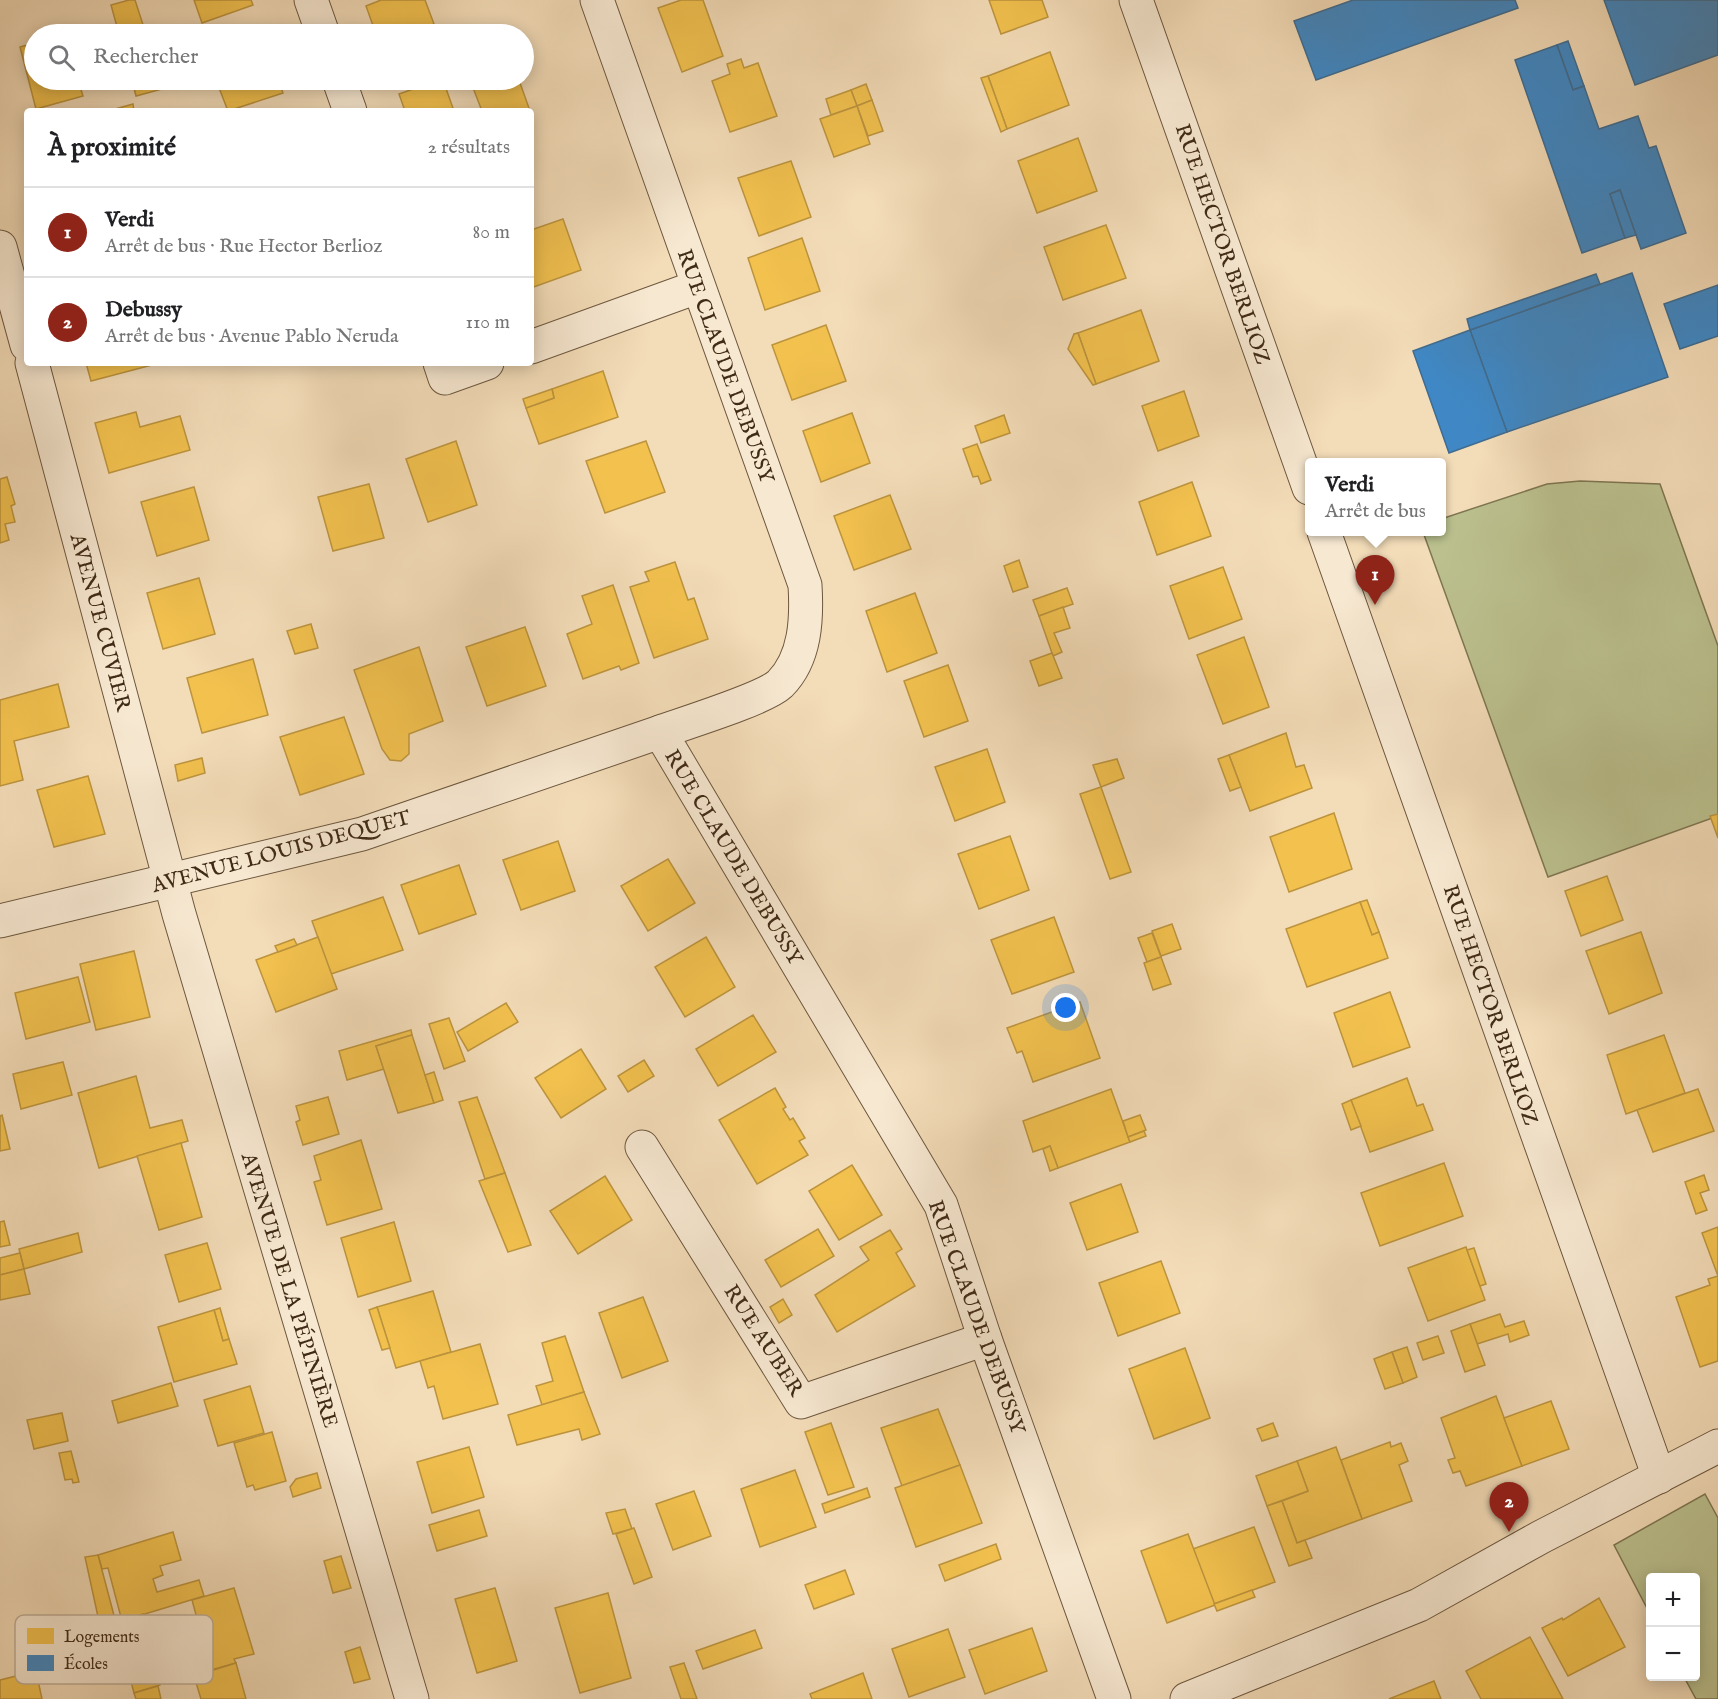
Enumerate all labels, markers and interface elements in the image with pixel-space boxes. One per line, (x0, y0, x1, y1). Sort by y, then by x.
search box (24, 24, 534, 90)
icon: search (45, 41, 78, 74)
text: Rechercher (93, 43, 198, 71)
street label: RUE HECTOR BERLIOZ (1168, 121, 1276, 369)
text: À proximité (48, 131, 176, 164)
text: 2 résultats (427, 135, 510, 160)
text: Verdi (105, 206, 154, 234)
text: 1 (64, 220, 71, 245)
text: 80 m (473, 220, 510, 245)
text: Arrêt de bus · Rue Hector Berlioz (105, 234, 382, 259)
street label: RUE CLAUDE DEBUSSY (670, 246, 780, 489)
text: Debussy (105, 296, 182, 324)
text: 2 (63, 310, 72, 335)
text: 110 m (466, 310, 510, 335)
text: Arrêt de bus · Avenue Pablo Neruda (105, 324, 399, 349)
popup (1305, 458, 1446, 536)
text: Verdi (1325, 471, 1374, 499)
text: Arrêt de bus (1325, 499, 1426, 524)
street label: AVENUE CUVIER (63, 530, 137, 715)
pin: 1 (1356, 556, 1394, 605)
street label: RUE CLAUDE DEBUSSY (658, 745, 809, 972)
street label: AVENUE LOUIS DEQUET (148, 805, 414, 900)
street label: RUE HECTOR BERLIOZ (1436, 882, 1544, 1130)
your location (1051, 993, 1080, 1022)
street label: AVENUE DE LA PÉPINIÈRE (234, 1148, 344, 1431)
street label: RUE CLAUDE DEBUSSY (921, 1197, 1031, 1440)
street label: RUE AUBER (717, 1280, 809, 1403)
pin: 2 (1490, 1482, 1528, 1532)
map controls (1646, 1573, 1700, 1681)
button: + (1646, 1573, 1700, 1627)
legend (15, 1615, 213, 1684)
button: − (1646, 1627, 1700, 1681)
text: Logements (64, 1628, 140, 1648)
text: Écoles (64, 1653, 108, 1675)

